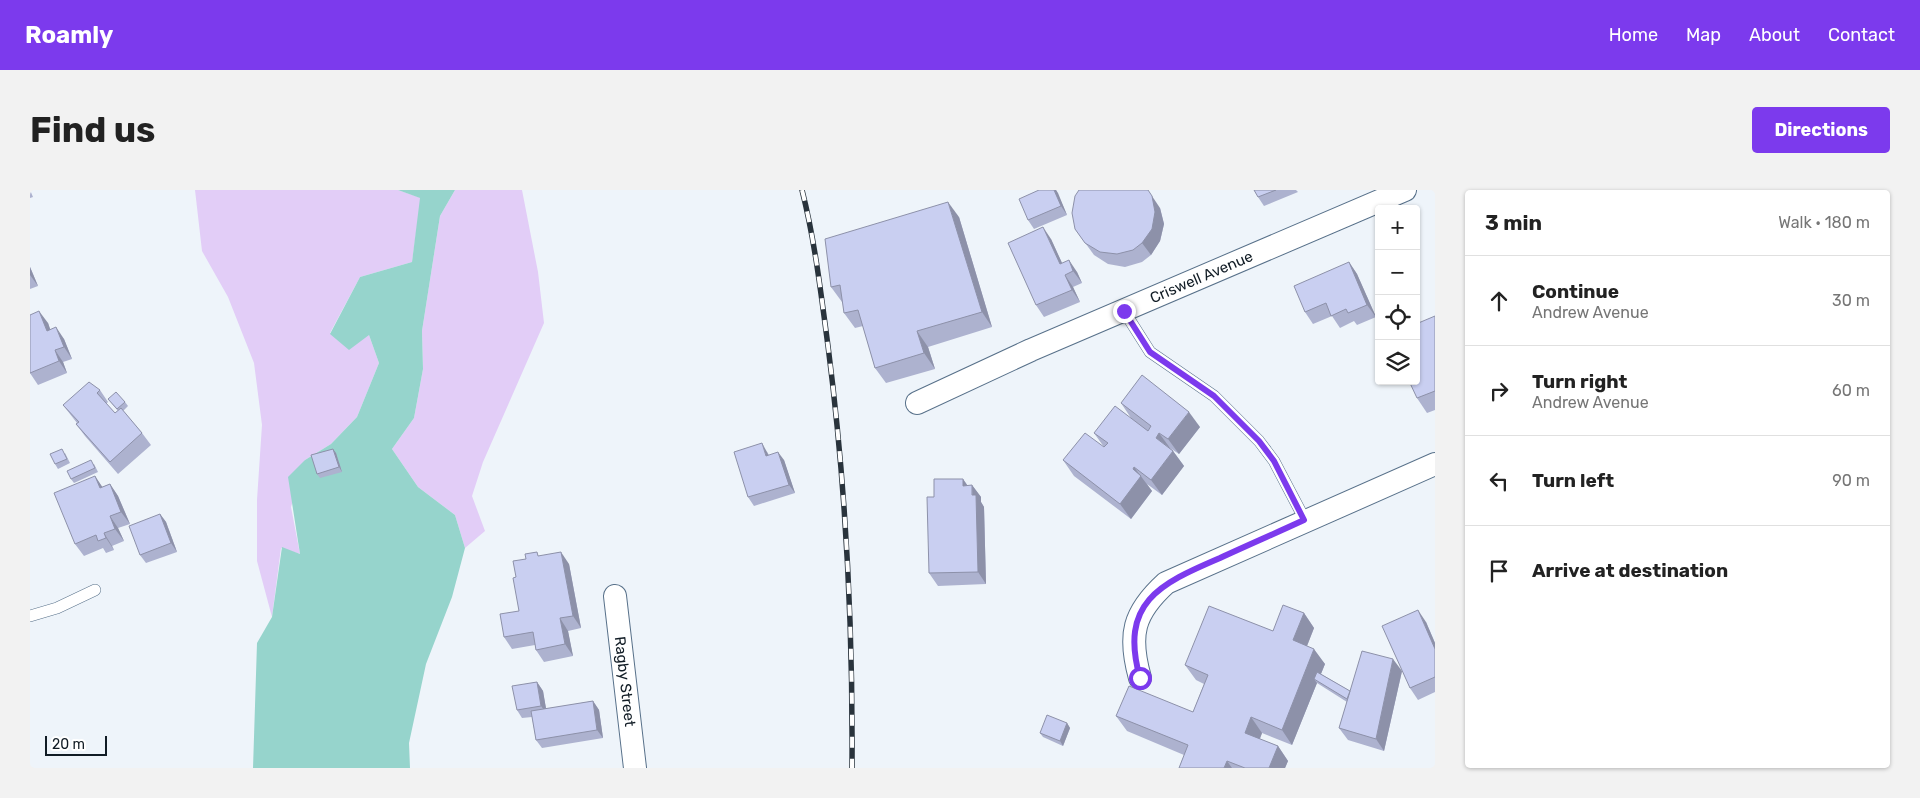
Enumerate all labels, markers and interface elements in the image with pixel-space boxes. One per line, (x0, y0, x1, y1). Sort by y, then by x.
text: Roamly (25, 21, 113, 49)
text: Home (1609, 24, 1658, 46)
text: Map (1686, 24, 1721, 46)
text: About (1749, 24, 1800, 46)
text: Contact (1828, 24, 1895, 46)
button: Directions (1752, 107, 1890, 153)
text: Find us (30, 109, 155, 151)
map controls (1375, 205, 1420, 385)
button: + (1375, 205, 1420, 250)
text: 3 min (1485, 210, 1542, 235)
text: Walk · 180 m (1778, 213, 1870, 232)
street label: Criswell Avenue (1147, 247, 1256, 307)
button: − (1375, 250, 1420, 295)
text: Continue (1532, 280, 1619, 303)
icon: ahead (1485, 287, 1513, 315)
text: 30 m (1832, 291, 1870, 310)
button: locate (1375, 295, 1420, 340)
route end (1113, 300, 1136, 323)
text: Andrew Avenue (1532, 303, 1649, 322)
button: layers (1375, 340, 1420, 385)
text: Turn right (1532, 370, 1627, 393)
icon: right (1485, 377, 1513, 405)
text: 60 m (1832, 381, 1870, 400)
text: Andrew Avenue (1532, 393, 1649, 412)
icon: left (1485, 467, 1513, 495)
text: Turn left (1532, 469, 1614, 492)
text: 90 m (1832, 471, 1870, 490)
icon: arrive (1485, 557, 1513, 585)
text: Arrive at destination (1532, 559, 1728, 582)
street label: Ragby Street (611, 635, 639, 728)
route start (1129, 667, 1152, 690)
scale bar (45, 733, 108, 756)
text: 20 m (52, 736, 85, 753)

